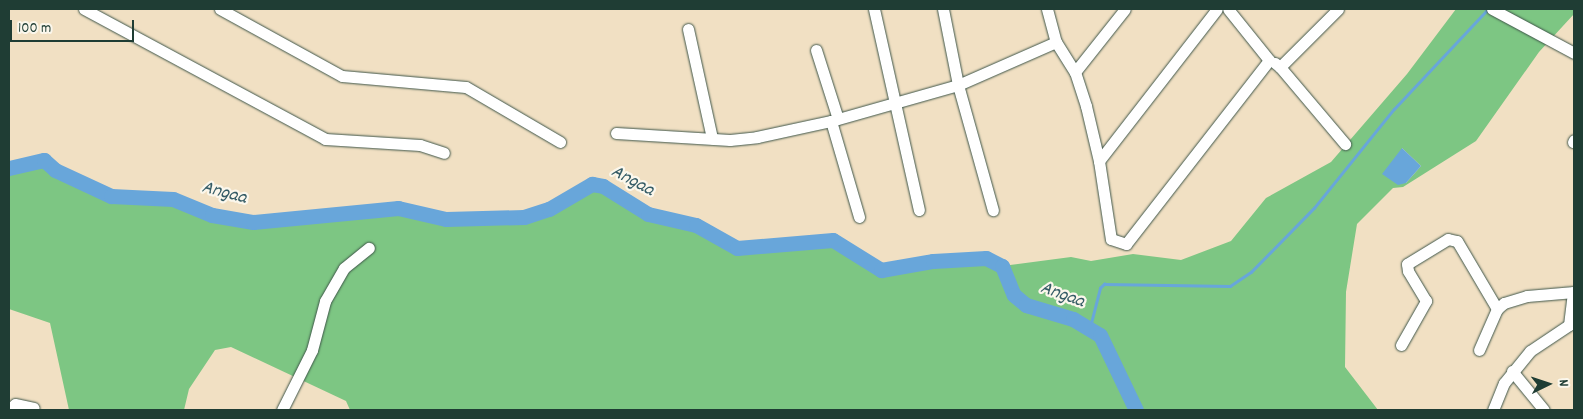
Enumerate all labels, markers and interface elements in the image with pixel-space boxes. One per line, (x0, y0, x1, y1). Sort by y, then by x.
scale bar (12, 10, 136, 42)
text: 100 m (18, 18, 51, 40)
water label: Angaa (607, 161, 657, 203)
water label: Angaa (199, 177, 249, 211)
water label: Angaa (1037, 278, 1087, 314)
north arrow (1523, 359, 1573, 409)
text: N (1553, 379, 1573, 387)

